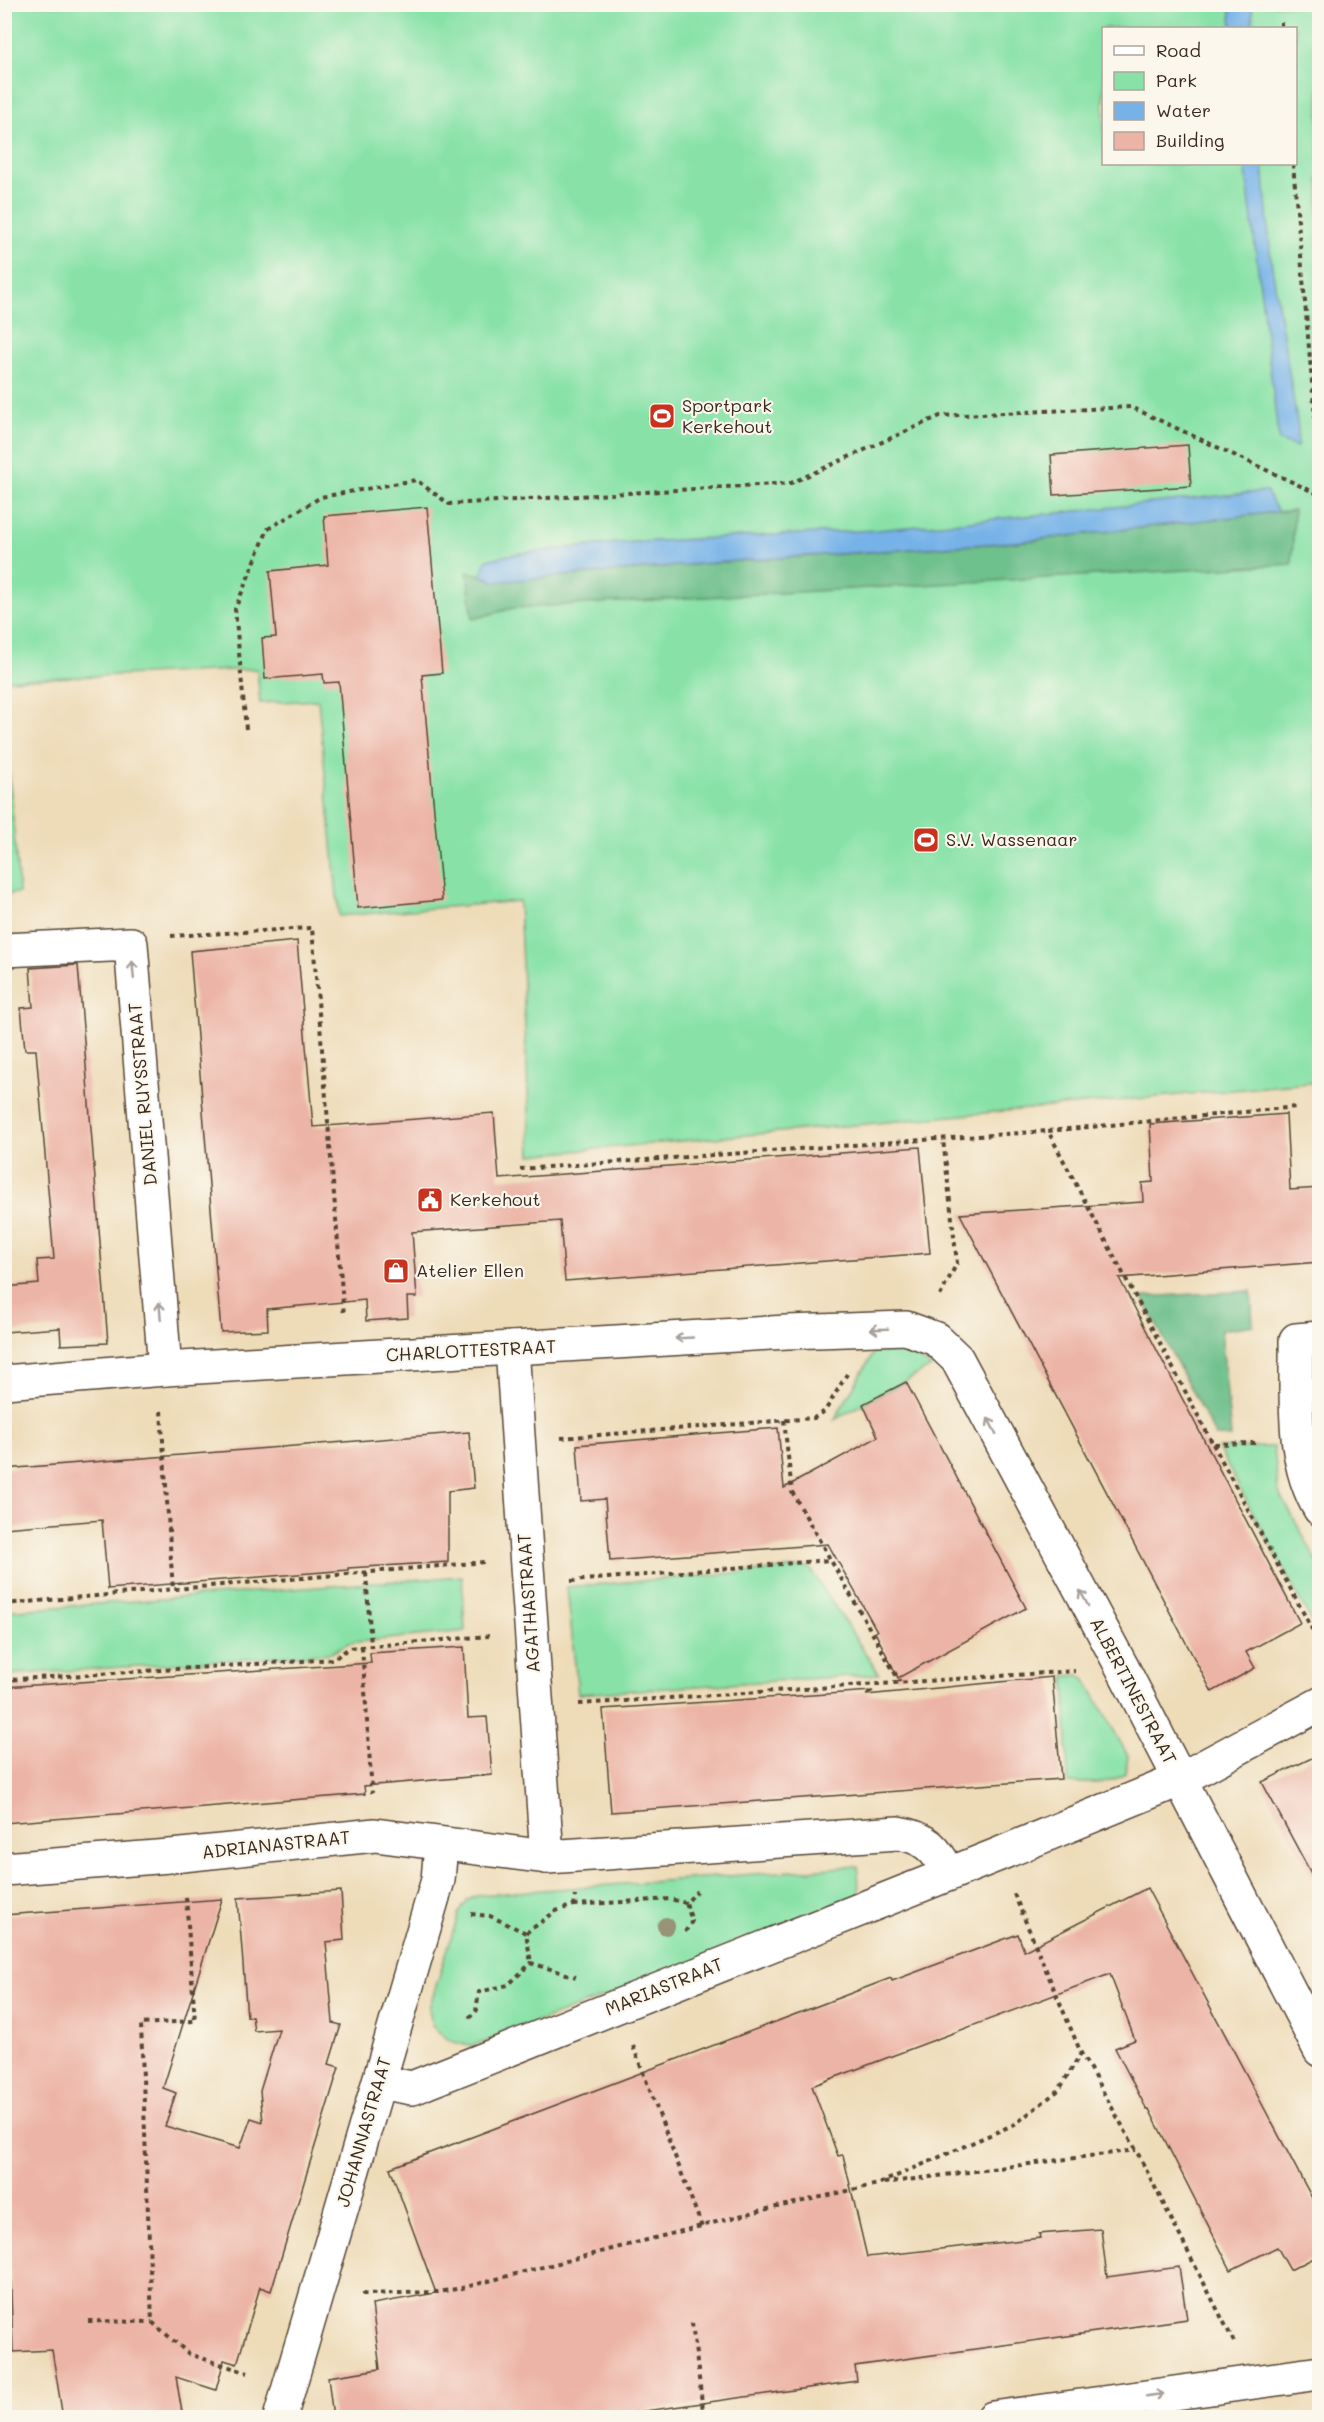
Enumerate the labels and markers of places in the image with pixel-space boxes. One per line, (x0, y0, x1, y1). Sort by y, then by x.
place label: Sportpark Kerkehout (682, 393, 772, 438)
sports icon: Sportpark Kerkehout (647, 401, 677, 431)
sports icon: S.V. Wassenaar (911, 825, 941, 855)
place label: S.V. Wassenaar (946, 827, 1078, 851)
public building icon: Kerkehout (415, 1185, 445, 1215)
place label: Kerkehout (450, 1187, 540, 1211)
shop icon: Atelier Ellen (381, 1256, 411, 1286)
place label: Atelier Ellen (416, 1258, 524, 1282)

